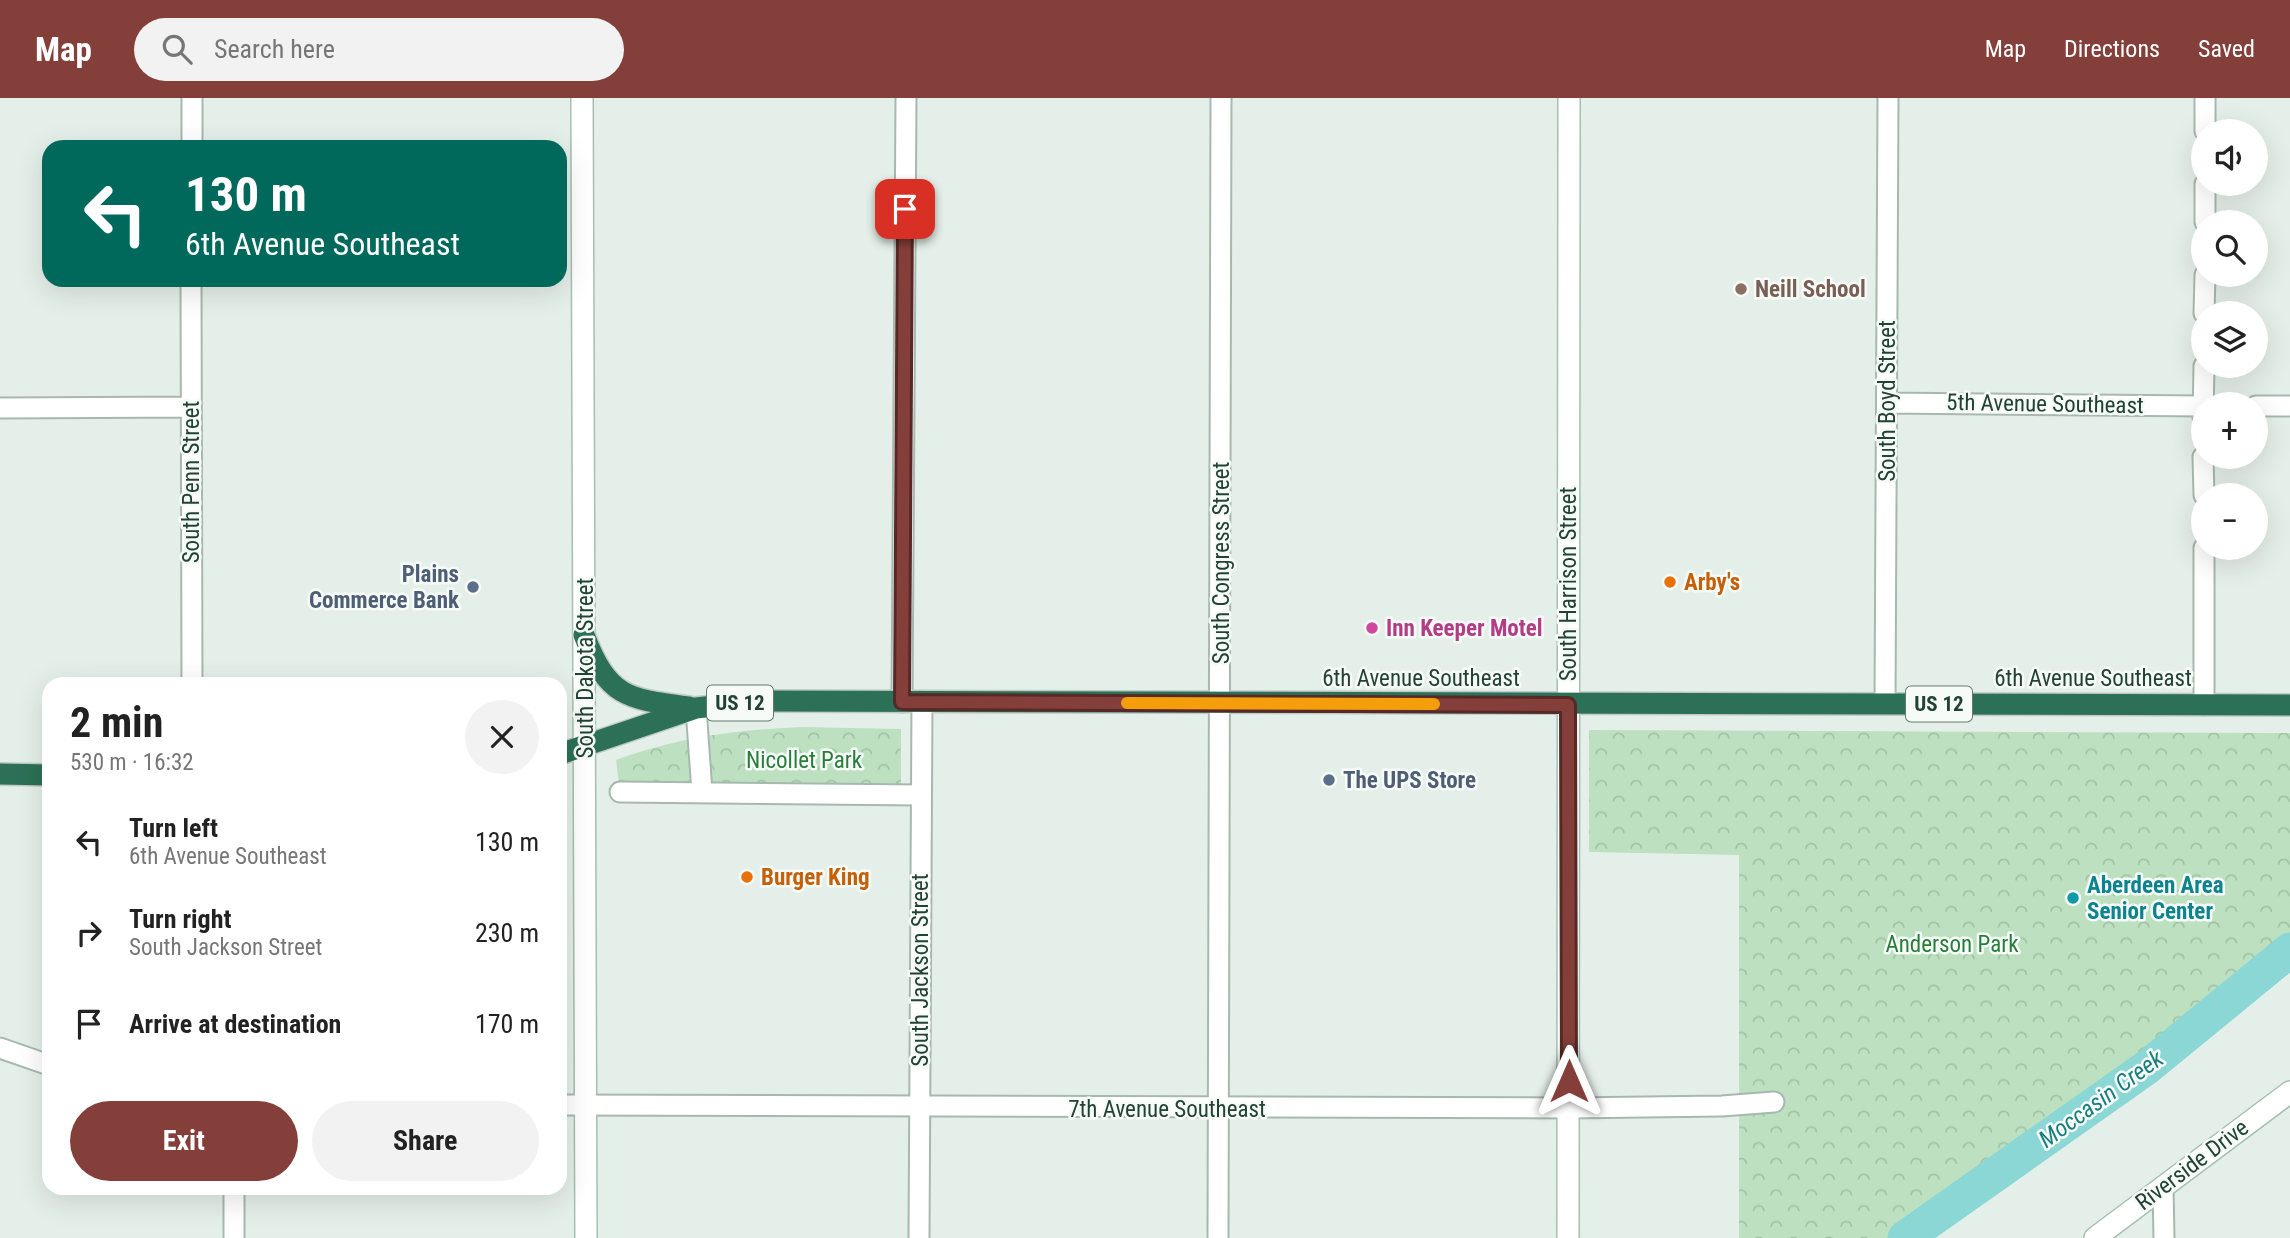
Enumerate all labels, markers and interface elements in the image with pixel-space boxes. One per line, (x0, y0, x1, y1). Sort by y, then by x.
search box (134, 18, 624, 81)
text: Map (35, 30, 92, 69)
icon: search (158, 30, 196, 68)
text: Search here (214, 34, 335, 64)
text: Map (1985, 35, 2026, 63)
text: Directions (2064, 35, 2160, 63)
text: Saved (2198, 35, 2255, 63)
map controls (2191, 119, 2268, 560)
button: sound (2191, 119, 2268, 196)
text: 130 m (185, 166, 307, 223)
icon: left (70, 168, 161, 259)
pin (875, 179, 935, 239)
icon: arrive (886, 190, 924, 228)
button: search (2191, 210, 2268, 287)
text: 6th Avenue Southeast (185, 225, 460, 263)
place label: Neill School (1755, 276, 1866, 303)
marker: Neill School (1733, 281, 1749, 297)
button: layers (2191, 301, 2268, 378)
street label: South Boyd Street (1874, 320, 1901, 482)
street label: 5th Avenue Southeast (1946, 389, 2144, 419)
button: + (2191, 392, 2268, 469)
street label: South Penn Street (178, 401, 205, 563)
street label: South Congress Street (1208, 462, 1235, 664)
button: − (2191, 483, 2268, 560)
street label: South Harrison Street (1555, 487, 1582, 681)
place label: Plains Commerce Bank (309, 561, 460, 614)
place label: Arby's (1684, 569, 1740, 596)
marker: Arby's (1662, 574, 1678, 590)
street label: South Dakota Street (572, 578, 599, 758)
marker: Plains Commerce Bank (465, 579, 481, 595)
place label: Inn Keeper Motel (1386, 615, 1543, 642)
marker: Inn Keeper Motel (1364, 620, 1380, 636)
street label: 6th Avenue Southeast (1322, 665, 1520, 692)
street label: 6th Avenue Southeast (1994, 665, 2192, 692)
road number: US 12 (707, 686, 773, 720)
road number: US 12 (1906, 686, 1972, 722)
text: 2 min (70, 698, 163, 747)
button: close (465, 700, 539, 774)
park label: Nicollet Park (746, 747, 863, 774)
text: 530 m · 16:32 (70, 749, 194, 776)
place label: The UPS Store (1343, 767, 1476, 794)
marker: The UPS Store (1321, 772, 1337, 788)
text: Turn left (129, 813, 218, 843)
icon: left (70, 823, 108, 861)
text: 130 m (475, 827, 539, 857)
text: 6th Avenue Southeast (129, 843, 327, 870)
place label: Burger King (761, 864, 870, 891)
marker: Burger King (739, 869, 755, 885)
place label: Aberdeen Area Senior Center (2087, 872, 2224, 925)
street label: South Jackson Street (907, 873, 934, 1067)
marker: Aberdeen Area Senior Center (2065, 890, 2081, 906)
text: Turn right (129, 904, 231, 934)
icon: right (70, 914, 108, 952)
text: 230 m (475, 918, 539, 948)
park label: Anderson Park (1885, 931, 2019, 958)
text: South Jackson Street (129, 934, 322, 961)
icon: arrive (70, 1005, 108, 1043)
text: Arrive at destination (129, 1009, 341, 1039)
text: 170 m (475, 1009, 539, 1039)
position arrow (1532, 1044, 1606, 1118)
water label: Moccasin Creek (2033, 1044, 2169, 1154)
street label: 7th Avenue Southeast (1068, 1096, 1266, 1123)
button: Exit (70, 1101, 298, 1181)
button: Share (312, 1101, 539, 1181)
street label: Riverside Drive (2130, 1114, 2254, 1216)

